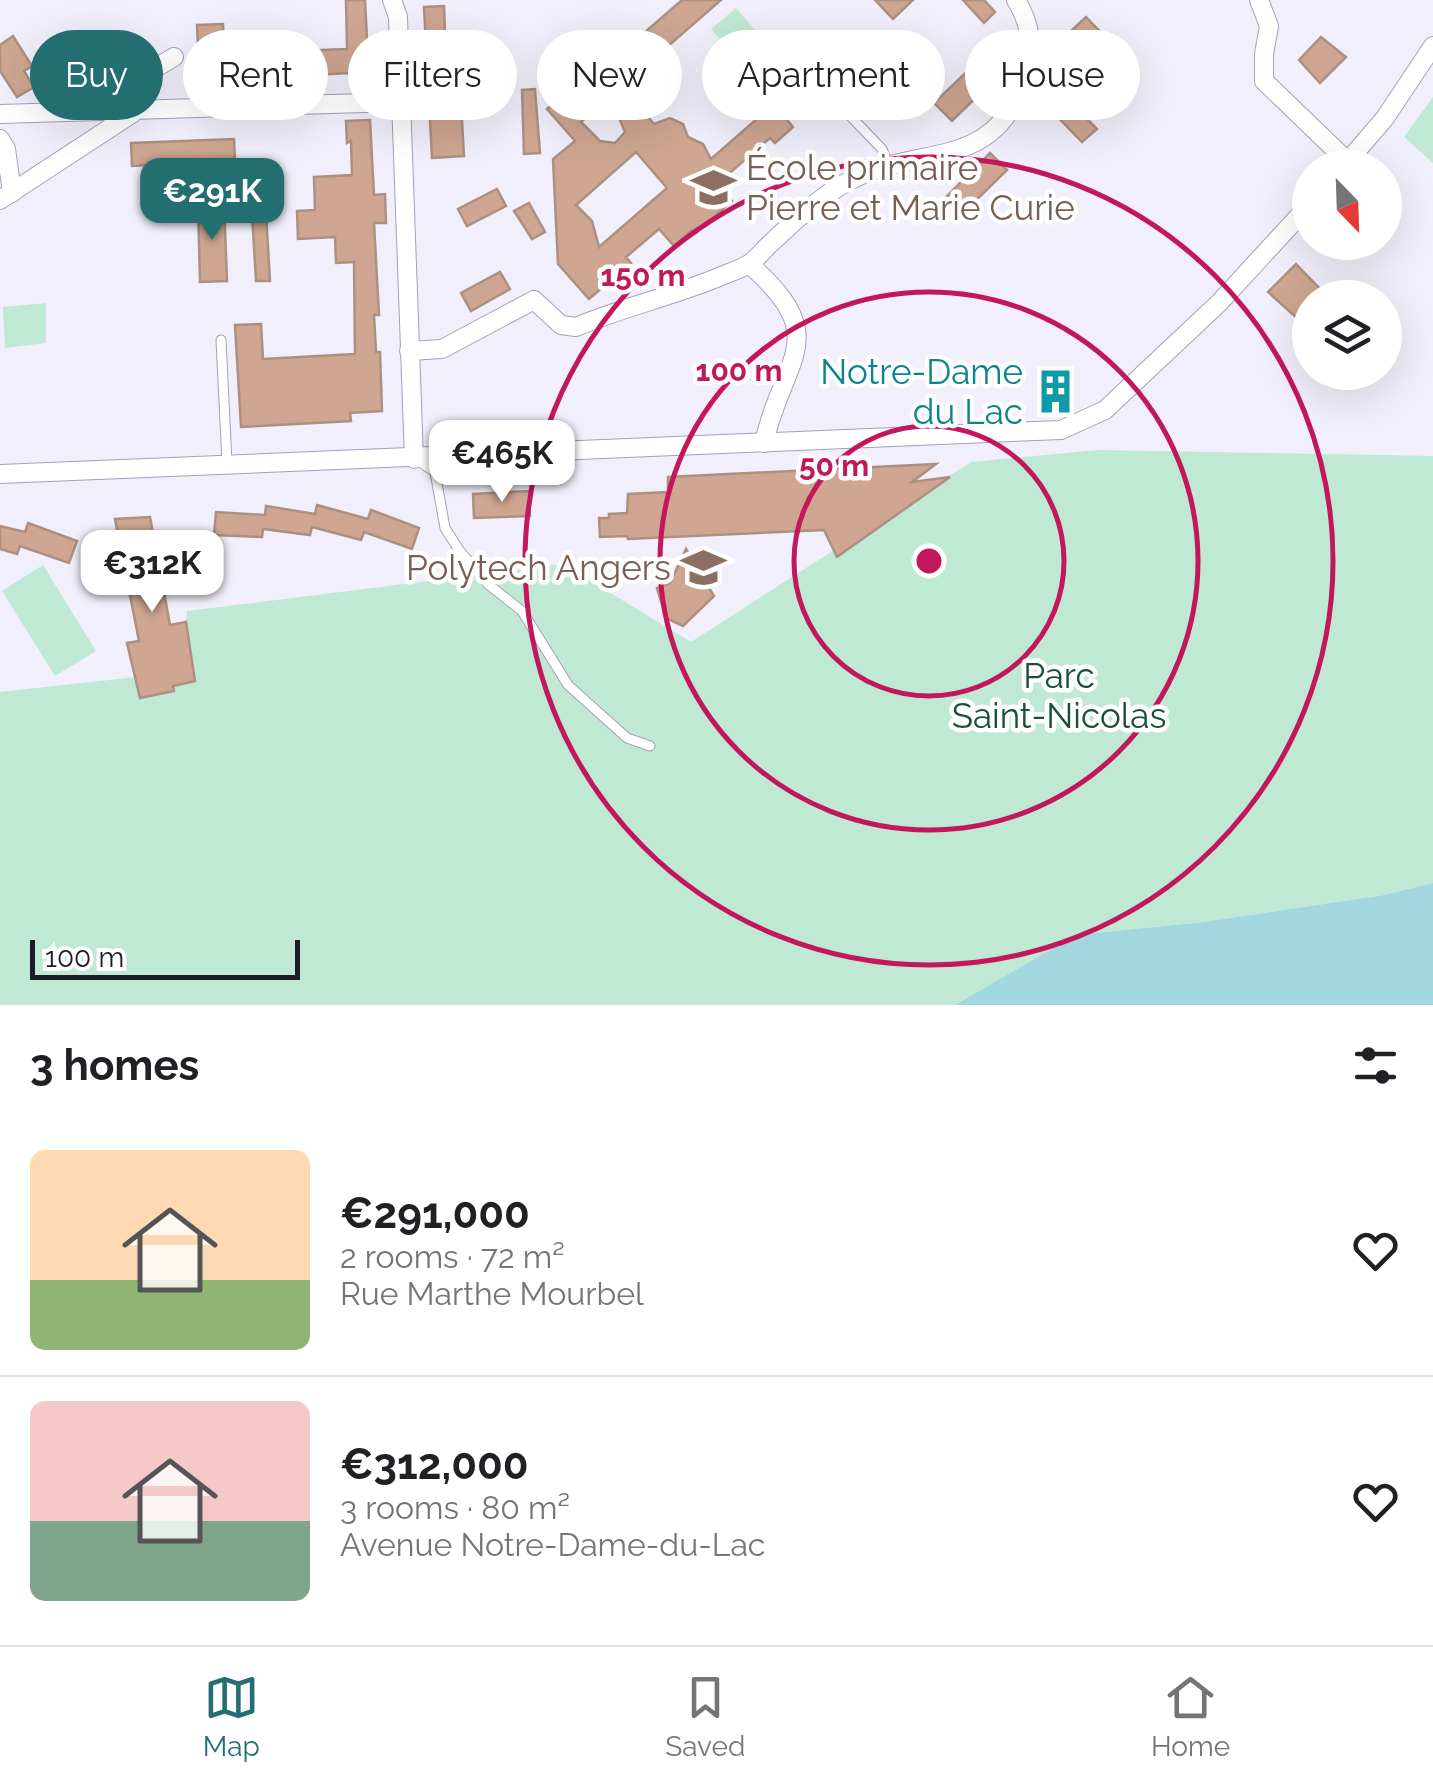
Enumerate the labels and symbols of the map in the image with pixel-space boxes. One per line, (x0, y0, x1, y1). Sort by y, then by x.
place label: École primaire Pierre et Marie Curie (746, 147, 1075, 228)
north arrow (1292, 150, 1402, 260)
pin: €291K (142, 158, 282, 243)
school or university icon: École primaire Pierre et Marie Curie (689, 163, 737, 211)
text: 150 m (601, 258, 686, 293)
place label: Notre-Dame du Lac (820, 351, 1023, 432)
text: 100 m (696, 353, 782, 388)
building icon: Notre-Dame du Lac (1032, 367, 1080, 415)
pin: €465K (432, 420, 572, 505)
text: 50 m (799, 448, 869, 483)
pin: €312K (82, 530, 222, 615)
school or university icon: Polytech Angers (680, 543, 728, 591)
centre of rings (911, 543, 947, 579)
place label: Polytech Angers (406, 547, 671, 588)
park label: Parc Saint-Nicolas (952, 655, 1166, 736)
scale bar (30, 935, 300, 980)

